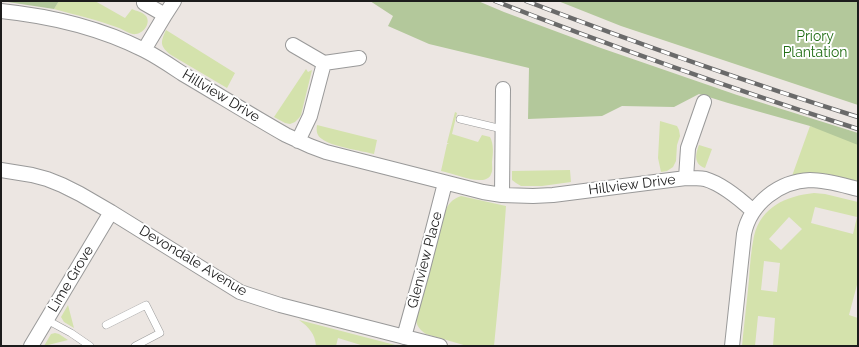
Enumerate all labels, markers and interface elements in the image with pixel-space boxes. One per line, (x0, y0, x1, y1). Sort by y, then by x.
park label: Priory Plantation (783, 29, 847, 62)
street label: Hillview Drive (179, 66, 263, 126)
street label: Hillview Drive (587, 171, 677, 199)
street label: Glenview Place (404, 210, 446, 310)
street label: Devondale Avenue (136, 222, 250, 300)
street label: Lime Grove (45, 243, 97, 315)

